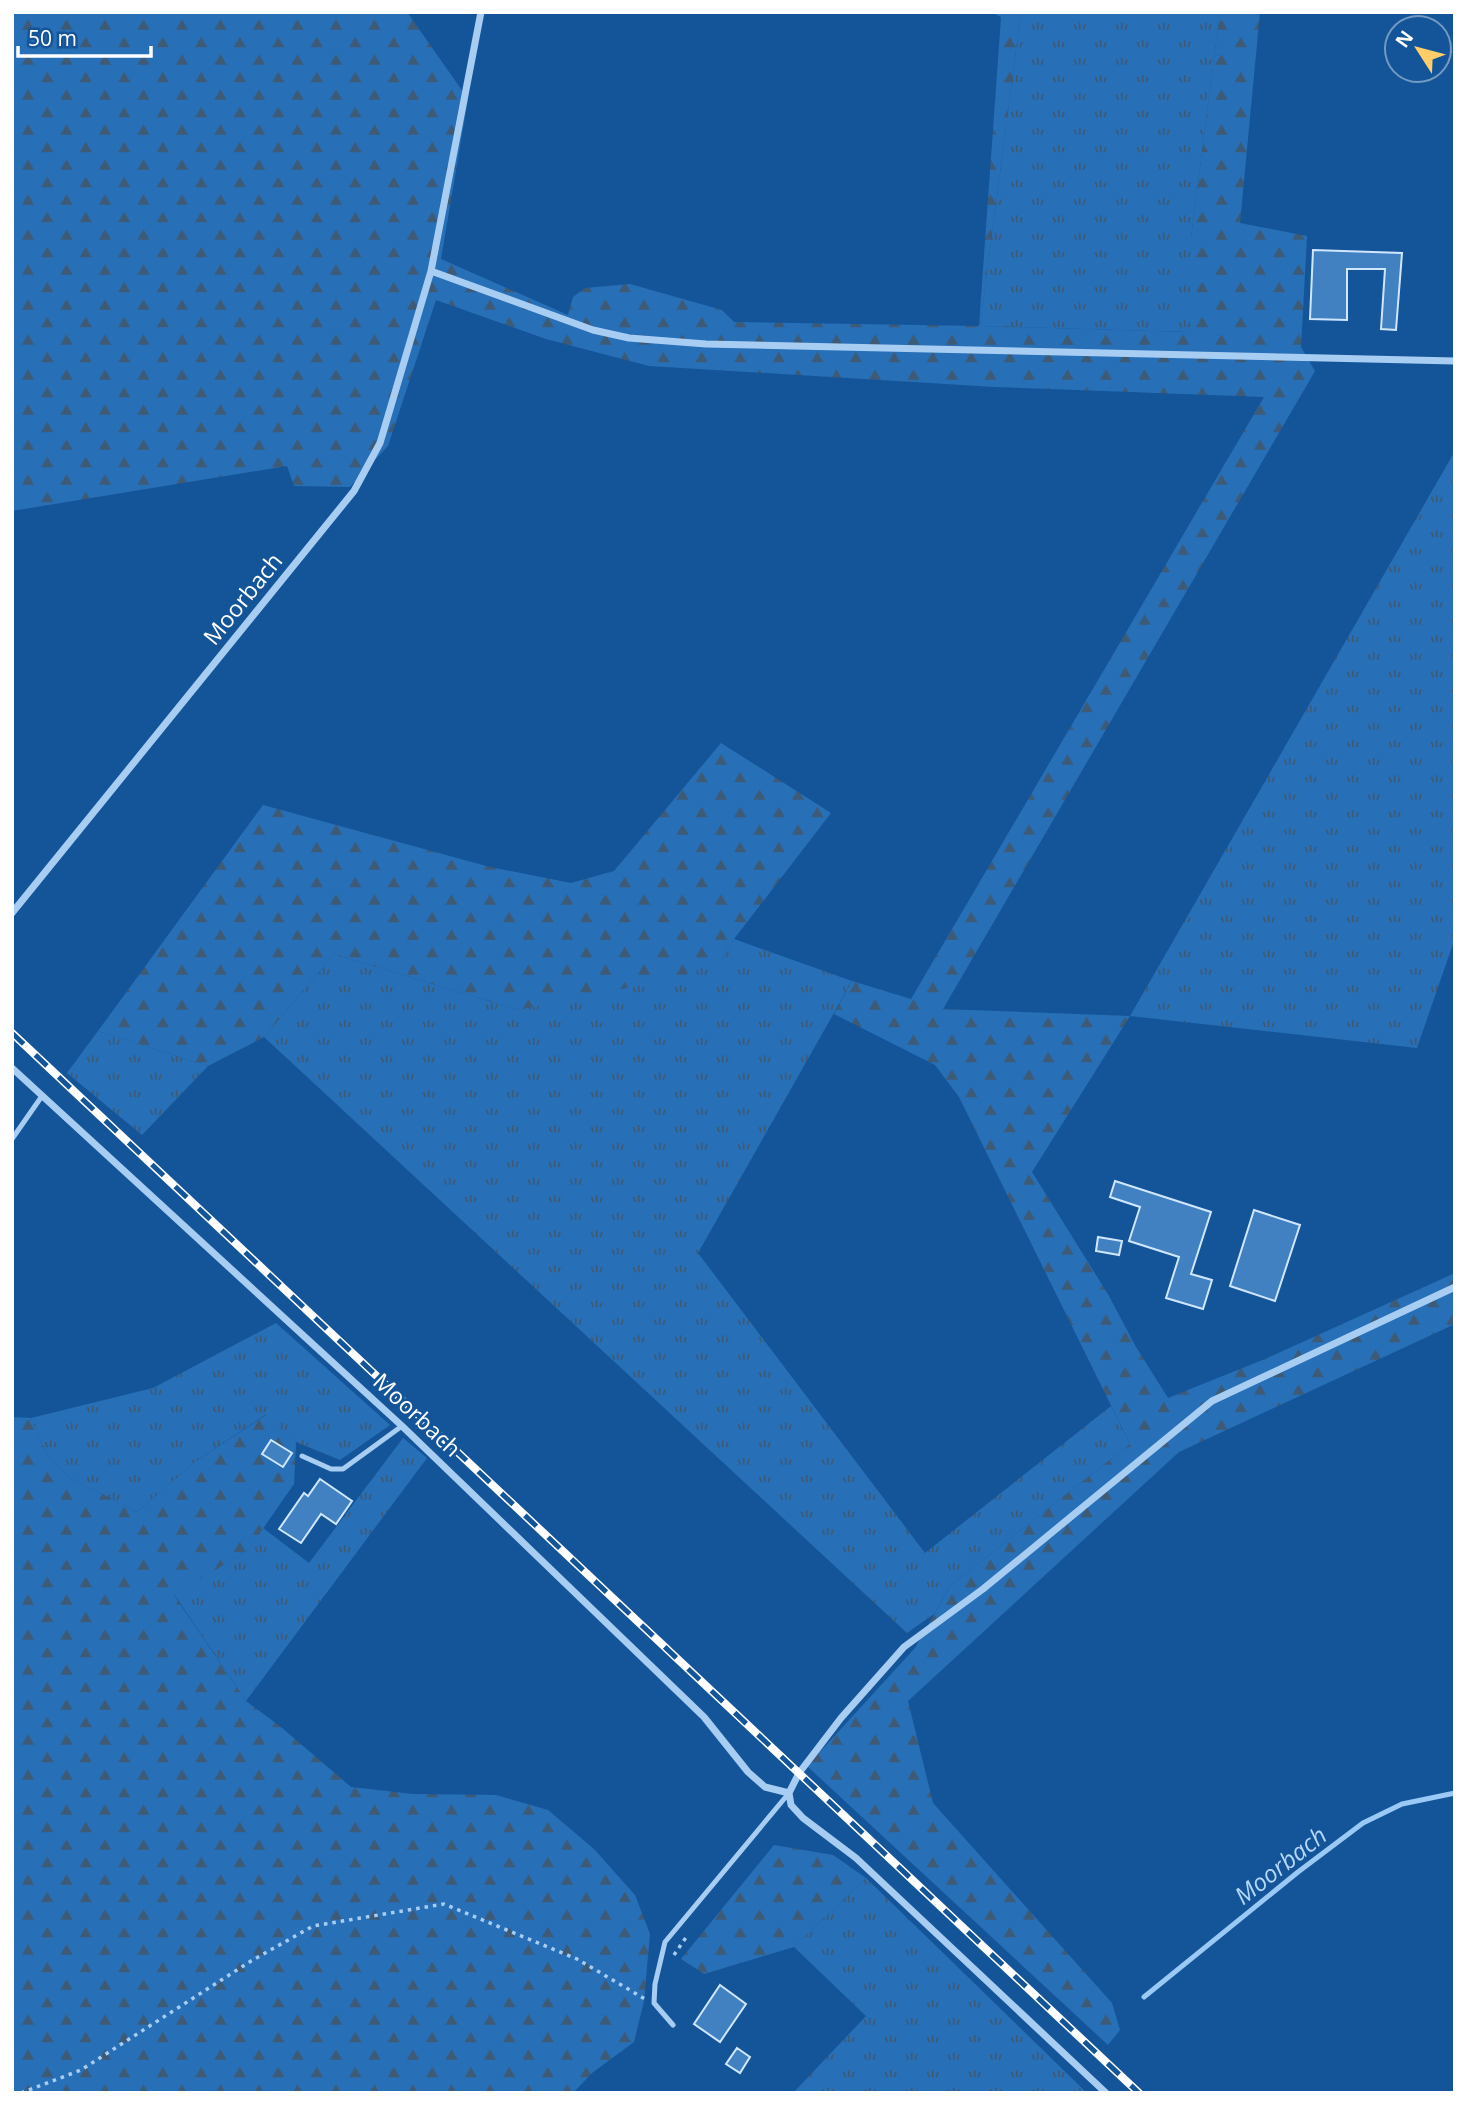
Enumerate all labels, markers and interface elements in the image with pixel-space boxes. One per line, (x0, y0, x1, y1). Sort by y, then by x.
scale bar (18, 14, 150, 58)
north arrow (1383, 14, 1453, 84)
text: 50 m (28, 24, 77, 52)
text: N (1389, 25, 1419, 53)
street label: Moorbach (195, 546, 289, 651)
street label: Moorbach (367, 1365, 469, 1463)
water label: Moorbach (1227, 1818, 1333, 1911)

